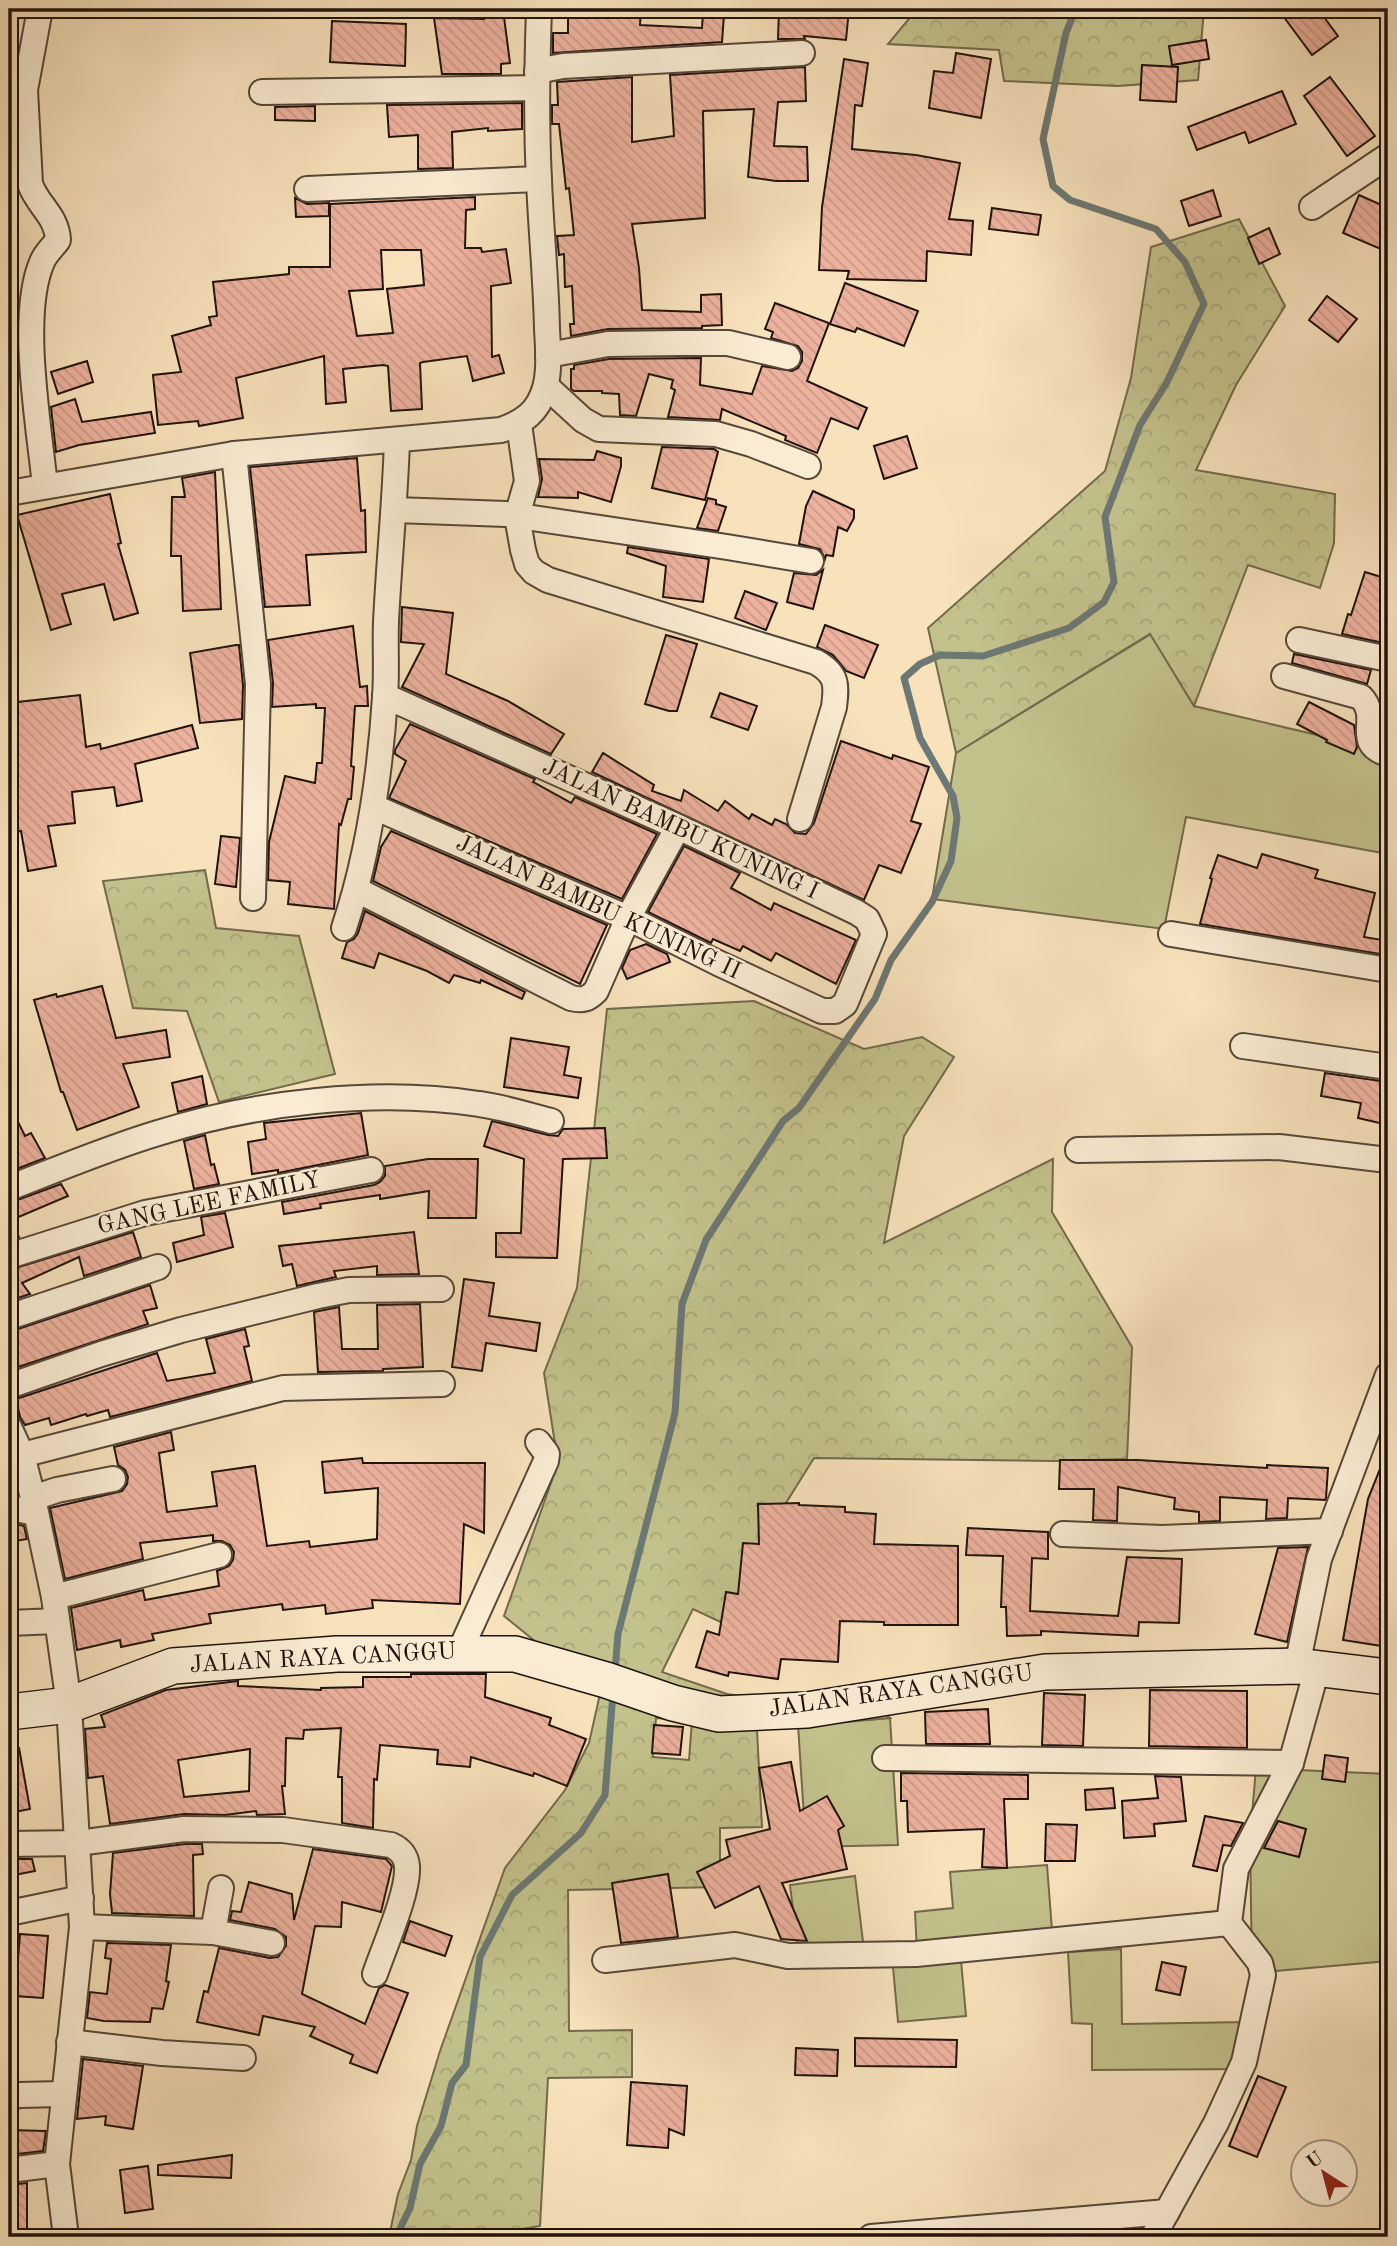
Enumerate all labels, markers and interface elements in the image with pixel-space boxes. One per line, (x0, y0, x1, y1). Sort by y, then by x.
street label: JALAN BAMBU KUNING I (538, 755, 822, 905)
street label: JALAN BAMBU KUNING II (452, 831, 744, 985)
street label: GANG LEE FAMILY (95, 1169, 323, 1239)
street label: JALAN RAYA CANGGU (189, 1640, 457, 1678)
street label: JALAN RAYA CANGGU (767, 1662, 1035, 1722)
north arrow (1288, 2138, 1358, 2208)
text: U (1304, 2149, 1327, 2173)

